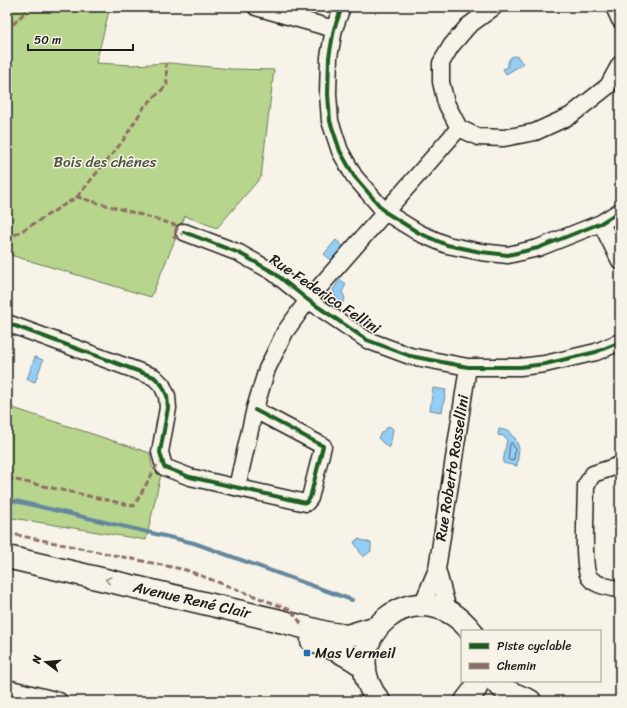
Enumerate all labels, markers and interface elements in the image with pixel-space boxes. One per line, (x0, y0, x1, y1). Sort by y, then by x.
scale bar (28, 26, 133, 52)
text: 50 m (34, 29, 61, 51)
park label: Bois des chênes (53, 149, 157, 175)
street label: Rue Federico Fellini (264, 247, 387, 342)
street label: Rue Roberto Rossellini (428, 392, 477, 543)
street label: Avenue René Clair (130, 574, 254, 626)
one-way arrow (105, 577, 111, 585)
legend (461, 630, 601, 682)
text: Piste cyclable (497, 635, 571, 657)
place label: Mas Vermeil (315, 640, 396, 666)
north arrow (26, 642, 66, 682)
marker: Mas Vermeil (302, 648, 312, 658)
text: N (26, 653, 47, 667)
text: Chemin (497, 655, 536, 677)

